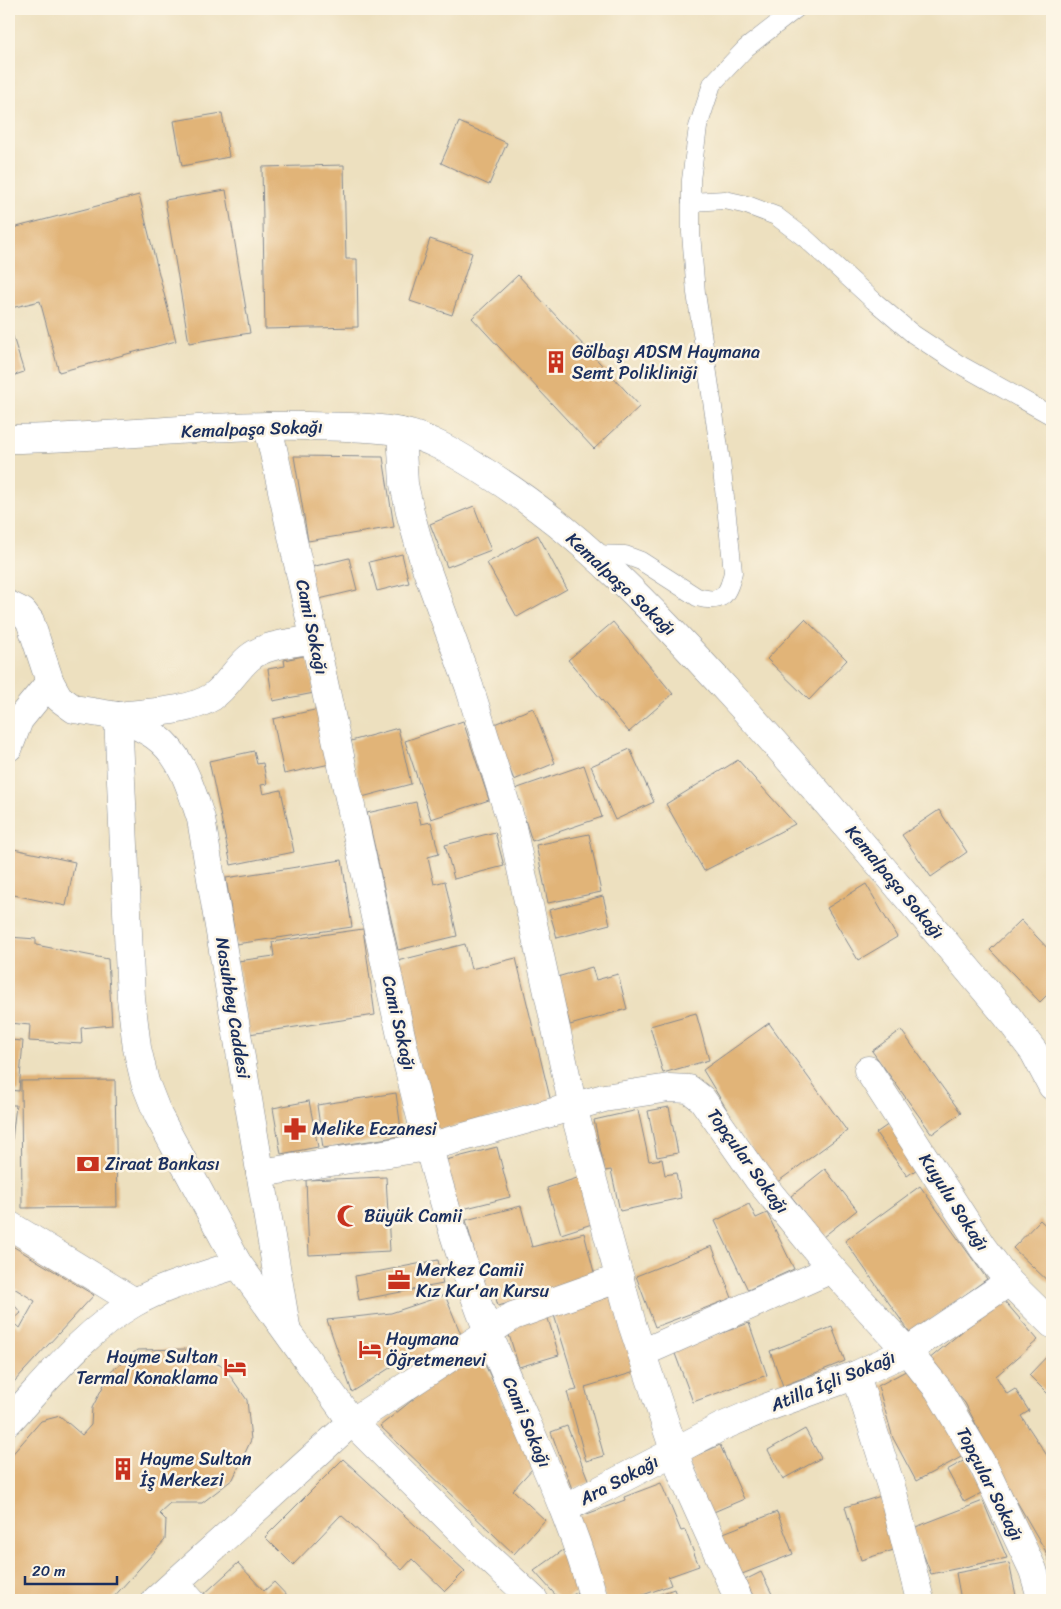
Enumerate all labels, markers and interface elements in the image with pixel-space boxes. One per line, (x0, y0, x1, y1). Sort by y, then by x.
place label: Gölbaşı ADSM Haymana Semt Polikliniği (572, 336, 760, 389)
building icon: Gölbaşı ADSM Haymana Semt Polikliniği (543, 349, 569, 375)
street label: Kemalpaşa Sokağı (181, 411, 323, 447)
street label: Kemalpaşa Sokağı (558, 524, 684, 644)
street label: Cami Sokağı (286, 576, 338, 678)
street label: Kemalpaşa Sokağı (837, 817, 953, 947)
street label: Nasuhbey Caddesi (206, 935, 260, 1082)
street label: Cami Sokağı (373, 972, 425, 1074)
street label: Topçular Sokağı (698, 1101, 798, 1221)
place label: Melike Eczanesi (312, 1113, 438, 1145)
pharmacy icon: Melike Eczanesi (282, 1116, 308, 1142)
street label: Kuyulu Sokağı (910, 1146, 998, 1258)
place label: Ziraat Bankası (105, 1148, 220, 1180)
bank icon: Ziraat Bankası (75, 1151, 101, 1177)
place label: Büyük Camii (364, 1200, 463, 1232)
mosque icon: Büyük Camii (335, 1203, 361, 1229)
place label: Merkez Camii Kız Kur'an Kursu (416, 1254, 550, 1307)
office icon: Merkez Camii Kız Kur'an Kursu (386, 1267, 412, 1293)
place label: Haymana Öğretmenevi (386, 1323, 487, 1376)
hotel icon: Haymana Öğretmenevi (357, 1336, 383, 1362)
place label: Hayme Sultan Termal Konaklama (76, 1341, 218, 1394)
street label: Atilla İçli Sokağı (765, 1341, 900, 1421)
hotel icon: Hayme Sultan Termal Konaklama (222, 1354, 248, 1380)
street label: Cami Sokağı (493, 1371, 561, 1473)
street label: Topçular Sokağı (947, 1421, 1033, 1547)
place label: Hayme Sultan İş Merkezi (139, 1443, 252, 1496)
street label: Ara Sokağı (573, 1446, 665, 1515)
building icon: Hayme Sultan İş Merkezi (110, 1456, 136, 1482)
scale bar (25, 1554, 118, 1586)
text: 20 m (32, 1558, 66, 1584)

